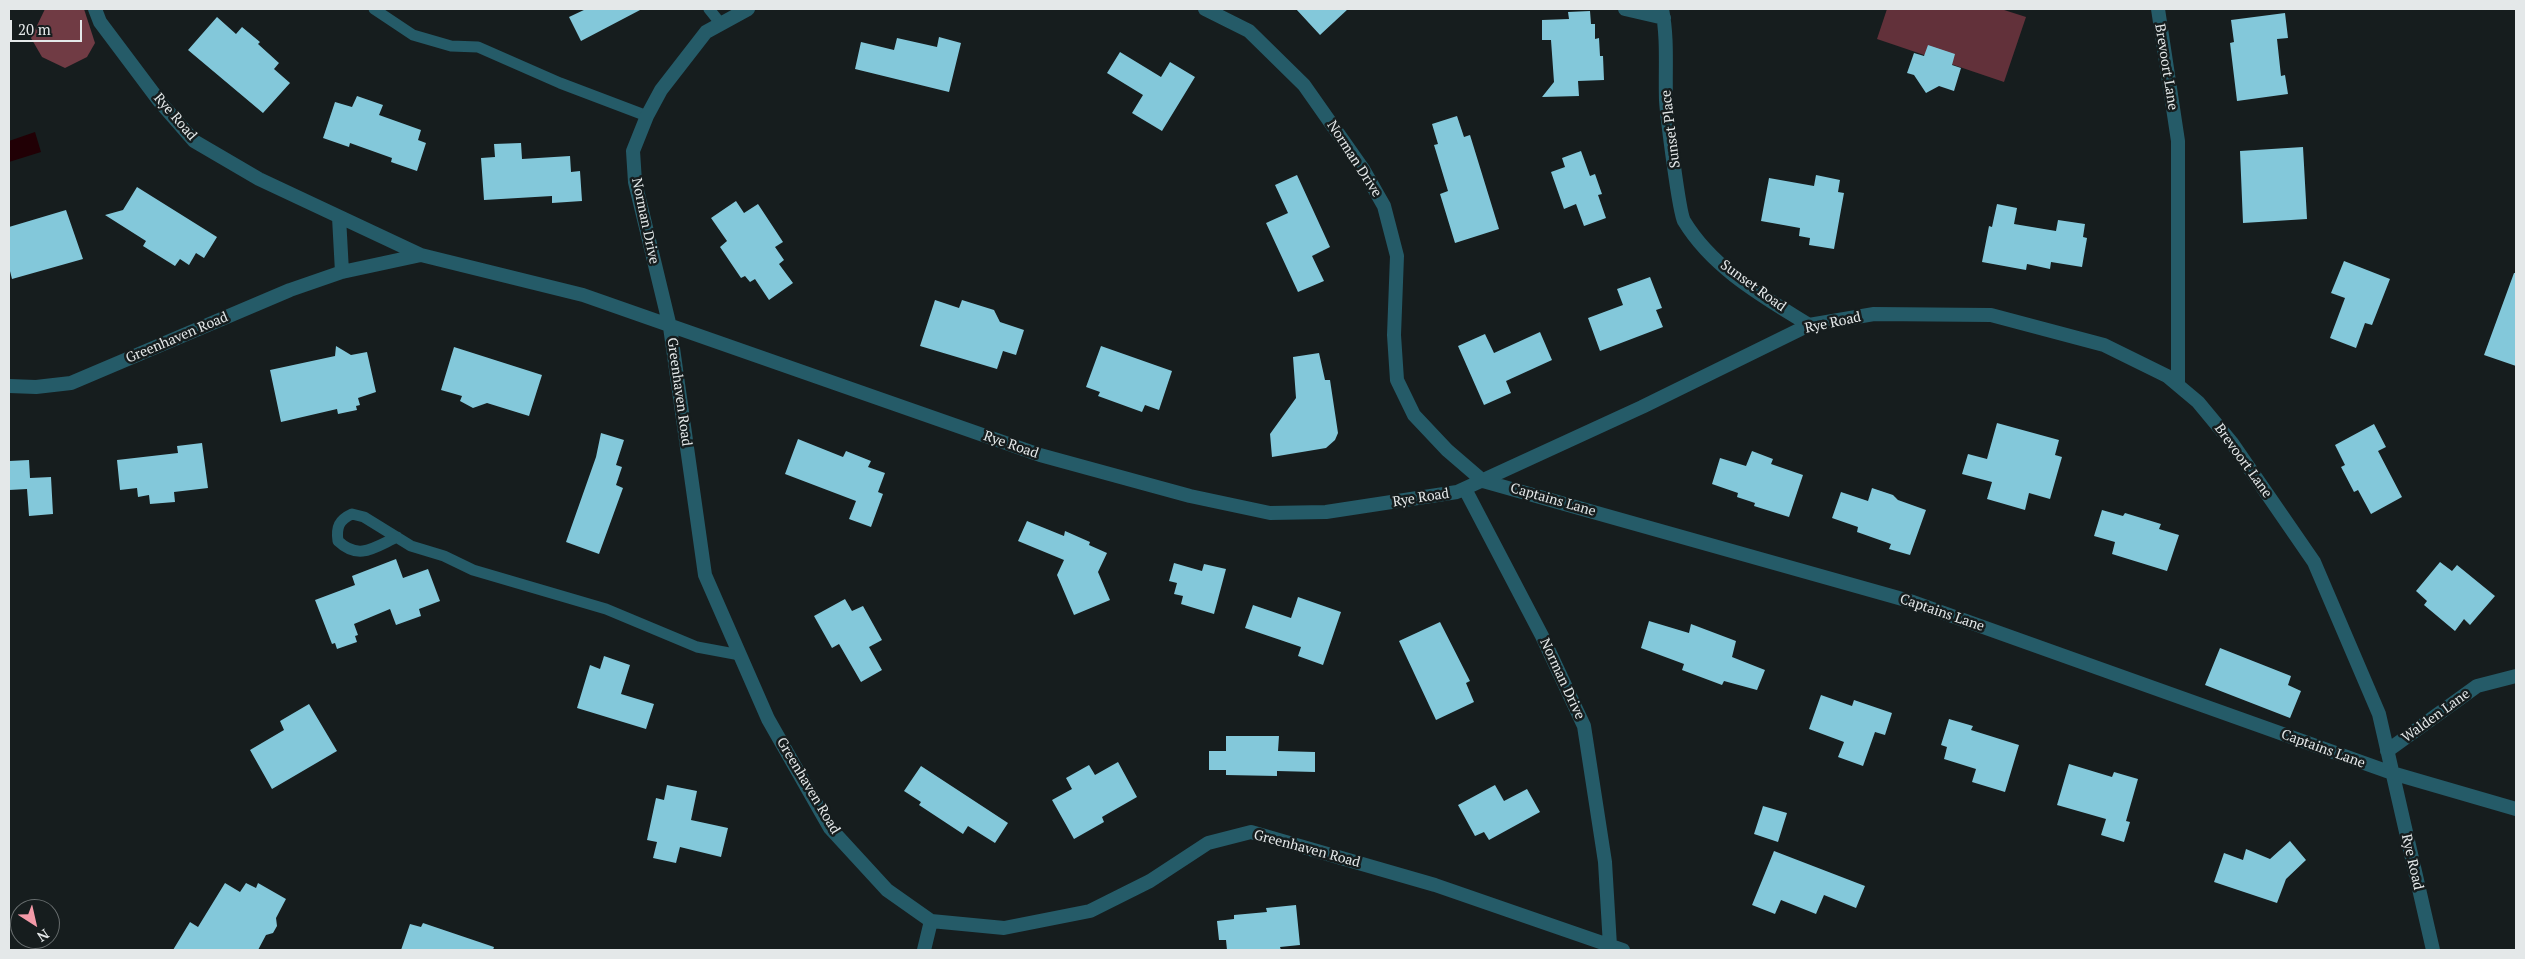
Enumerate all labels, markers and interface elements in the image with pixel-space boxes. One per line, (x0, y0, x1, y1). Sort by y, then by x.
scale bar (12, 10, 85, 42)
text: 20 m (18, 19, 51, 39)
street label: Brevoort Lane (2151, 23, 2181, 111)
street label: Sunset Place (1658, 89, 1684, 169)
street label: Rye Road (150, 90, 200, 144)
street label: Norman Drive (1323, 118, 1385, 200)
street label: Norman Drive (628, 176, 662, 266)
street label: Sunset Road (1717, 257, 1789, 315)
street label: Greenhaven Road (123, 309, 231, 367)
street label: Rye Road (1803, 309, 1863, 337)
street label: Greenhaven Road (663, 337, 695, 447)
street label: Brevoort Lane (2211, 421, 2275, 501)
street label: Rye Road (981, 428, 1041, 462)
street label: Captains Lane (1508, 480, 1598, 520)
street label: Rye Road (1392, 485, 1450, 511)
street label: Captains Lane (1898, 591, 1986, 635)
street label: Norman Drive (1536, 636, 1588, 722)
street label: Walden Lane (2399, 686, 2473, 746)
street label: Captains Lane (2279, 726, 2367, 772)
street label: Greenhaven Road (773, 735, 843, 837)
street label: Greenhaven Road (1252, 827, 1362, 871)
street label: Rye Road (2397, 832, 2427, 892)
north arrow (10, 899, 60, 949)
text: N (34, 925, 53, 947)

